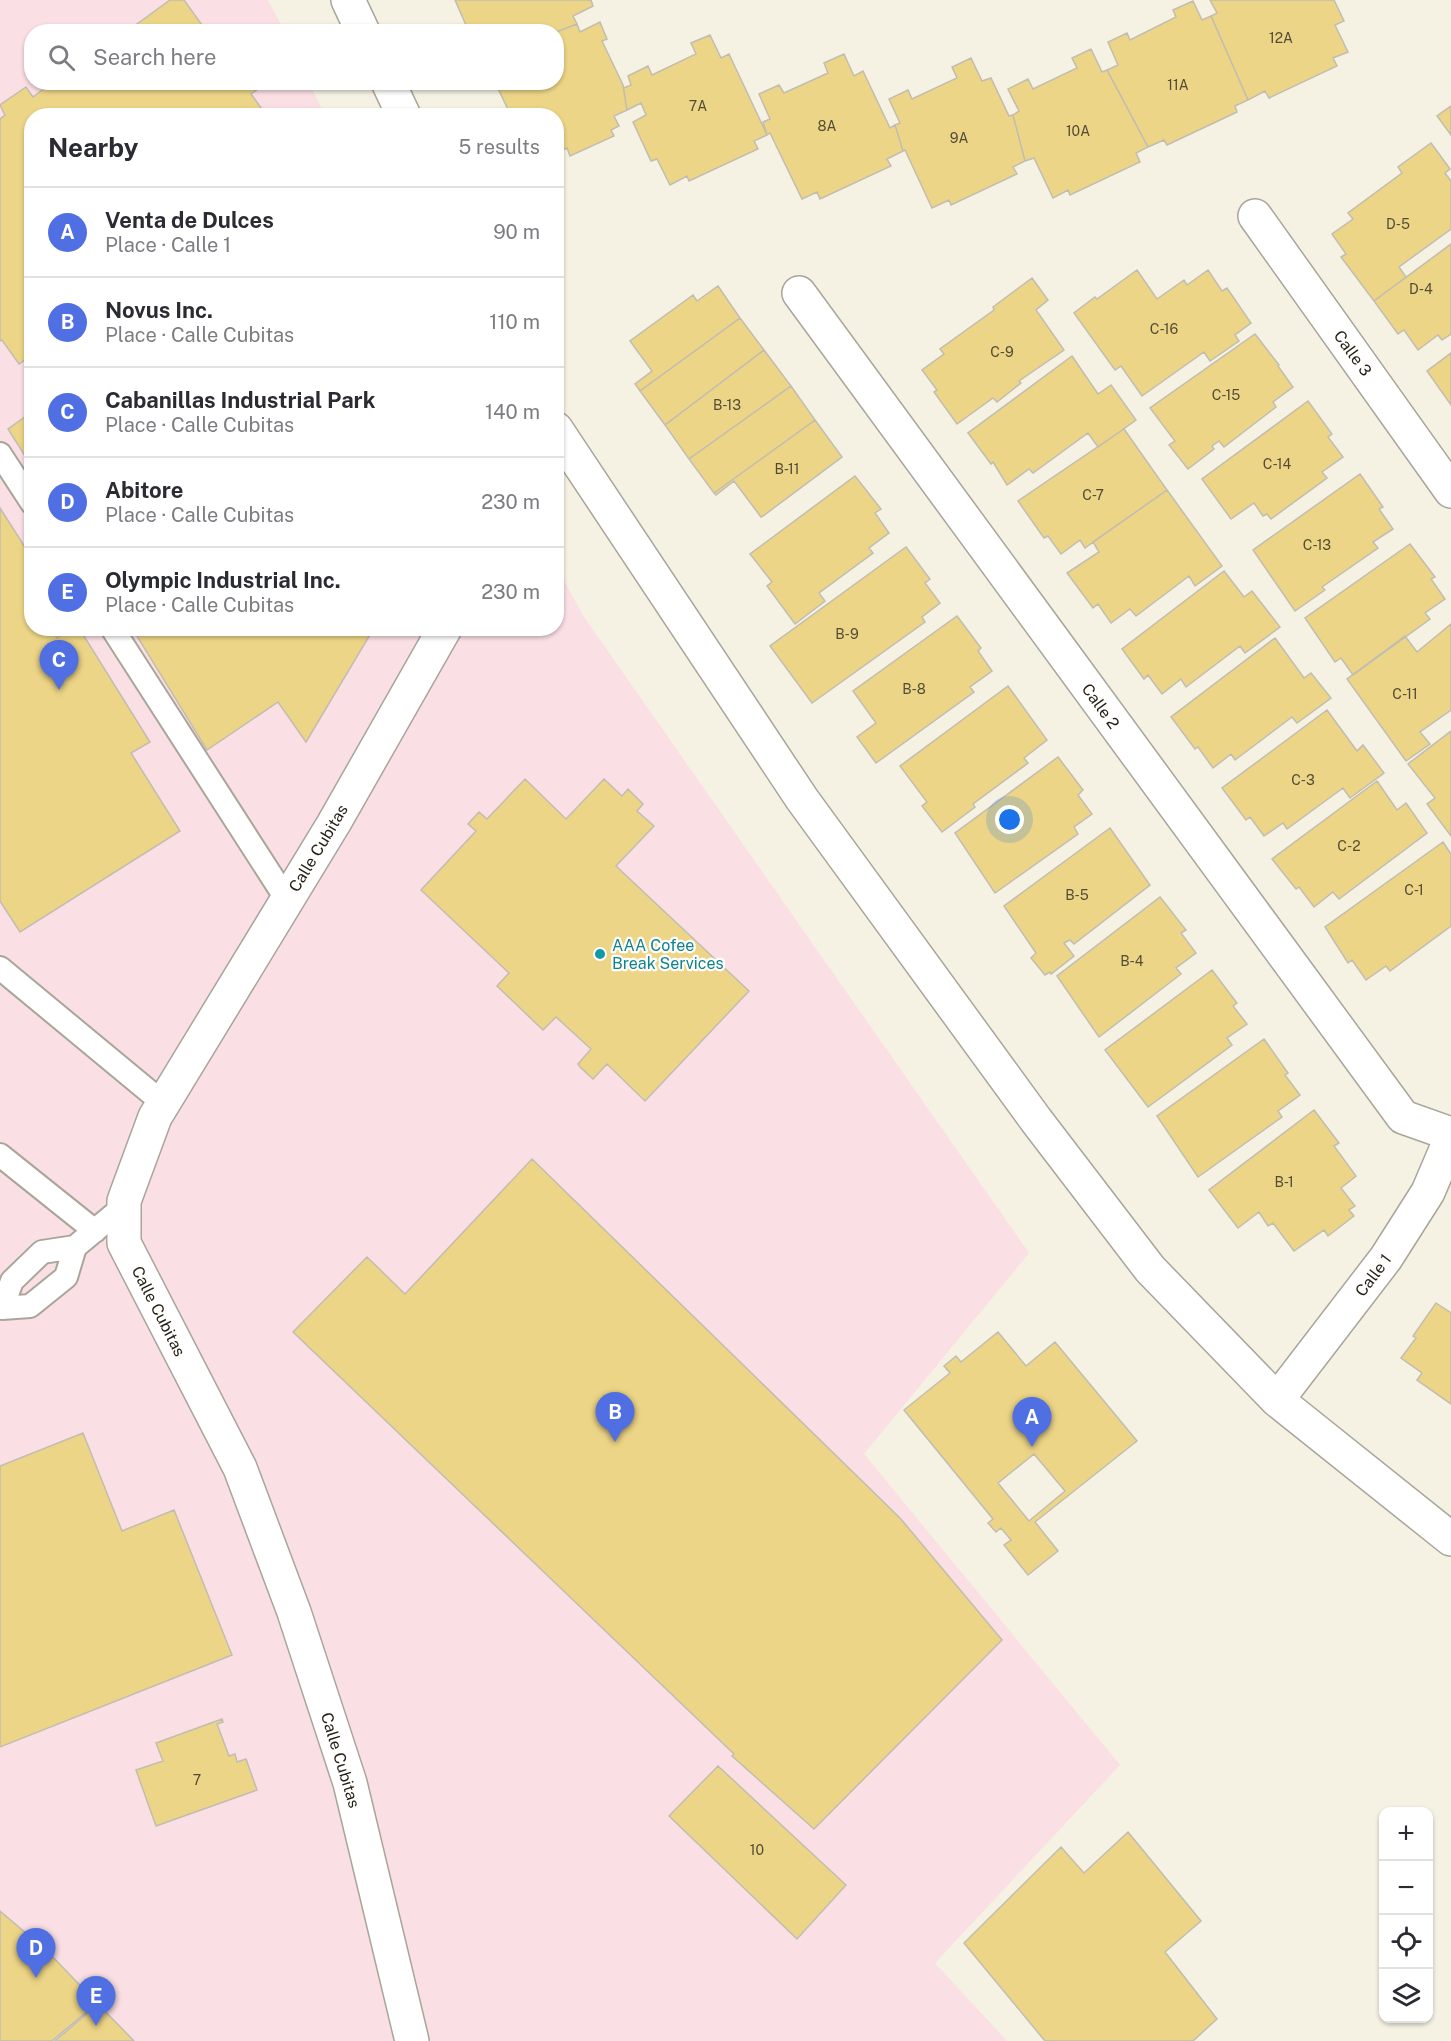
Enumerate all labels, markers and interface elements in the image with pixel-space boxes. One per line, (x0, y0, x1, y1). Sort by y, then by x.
search box (24, 24, 564, 90)
house number: 12A (1269, 30, 1293, 46)
icon: search (45, 41, 78, 74)
text: Search here (93, 44, 217, 70)
house number: 11A (1167, 77, 1189, 93)
house number: 7A (689, 98, 707, 114)
house number: 8A (817, 118, 837, 134)
house number: 10A (1066, 123, 1090, 139)
house number: 9A (950, 130, 968, 146)
text: Nearby (48, 132, 138, 163)
text: 5 results (458, 135, 540, 159)
text: Venta de Dulces (105, 207, 274, 233)
house number: D-5 (1386, 216, 1410, 232)
text: A (60, 220, 75, 244)
text: 90 m (493, 220, 540, 244)
text: Place · Calle 1 (105, 233, 231, 257)
house number: D-4 (1409, 281, 1433, 297)
text: Novus Inc. (105, 297, 213, 323)
text: B (61, 310, 74, 334)
text: 110 m (489, 310, 540, 334)
house number: C-16 (1150, 321, 1178, 337)
text: Place · Calle Cubitas (105, 323, 294, 347)
street label: Calle 3 (1330, 327, 1375, 380)
house number: C-9 (990, 344, 1014, 360)
text: Cabanillas Industrial Park (105, 387, 375, 413)
house number: C-15 (1212, 387, 1240, 403)
house number: B-13 (713, 397, 741, 413)
text: C (60, 400, 75, 424)
text: 140 m (485, 400, 540, 424)
text: Place · Calle Cubitas (105, 413, 294, 437)
house number: C-14 (1263, 456, 1291, 472)
house number: B-11 (775, 461, 799, 477)
text: Abitore (105, 477, 183, 503)
house number: C-7 (1082, 487, 1104, 503)
text: D (60, 490, 75, 514)
text: 230 m (481, 490, 540, 514)
text: Place · Calle Cubitas (105, 503, 294, 527)
house number: C-13 (1303, 537, 1331, 553)
text: Olympic Industrial Inc. (105, 567, 341, 593)
text: E (61, 580, 74, 604)
text: 230 m (481, 580, 540, 604)
text: Place · Calle Cubitas (105, 593, 294, 617)
house number: B-9 (835, 626, 859, 642)
pin: C (40, 640, 78, 690)
street label: Calle 2 (1078, 680, 1123, 733)
house number: B-8 (902, 681, 926, 697)
house number: C-11 (1392, 686, 1418, 702)
house number: C-3 (1291, 772, 1315, 788)
street label: Calle Cubitas (285, 801, 352, 895)
your location (995, 805, 1024, 834)
house number: C-2 (1337, 838, 1361, 854)
house number: C-1 (1404, 882, 1424, 898)
house number: B-5 (1065, 887, 1089, 903)
place label: AAA Cofee Break Services (612, 936, 724, 973)
marker: AAA Cofee Break Services (593, 947, 607, 961)
house number: B-4 (1120, 953, 1144, 969)
house number: B-1 (1274, 1174, 1294, 1190)
street label: Calle 1 (1351, 1250, 1395, 1300)
street label: Calle Cubitas (128, 1263, 189, 1359)
pin: B (596, 1392, 634, 1442)
pin: A (1012, 1398, 1052, 1447)
street label: Calle Cubitas (317, 1710, 364, 1810)
house number: 7 (193, 1772, 201, 1788)
map controls (1379, 1807, 1433, 2023)
button: + (1379, 1807, 1433, 1861)
house number: 10 (750, 1842, 764, 1858)
button: − (1379, 1861, 1433, 1915)
button: locate (1379, 1915, 1433, 1969)
pin: D (16, 1928, 56, 1978)
button: layers (1379, 1969, 1433, 2023)
pin: E (76, 1976, 116, 2026)

